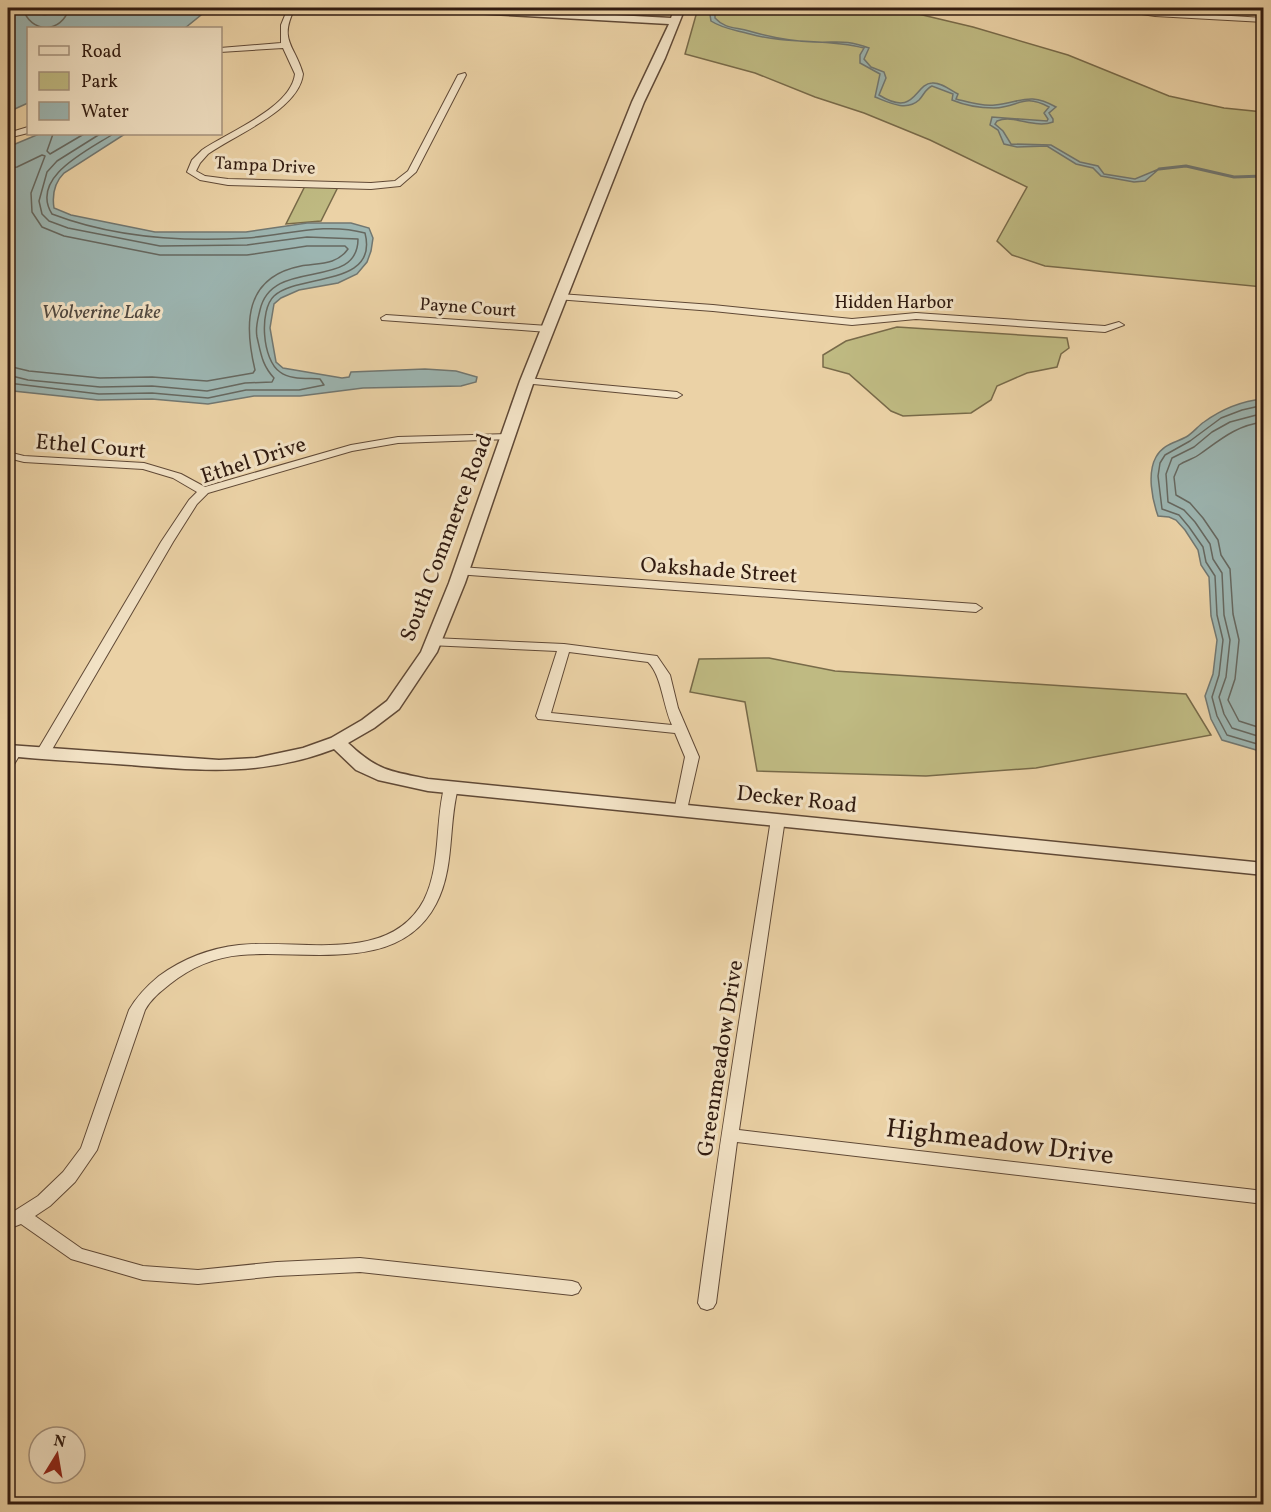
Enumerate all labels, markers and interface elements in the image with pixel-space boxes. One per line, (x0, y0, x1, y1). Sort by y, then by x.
legend (27, 27, 222, 135)
text: Road (81, 40, 122, 65)
text: Park (81, 70, 118, 95)
text: Water (81, 100, 129, 125)
street label: Tampa Drive (214, 151, 316, 182)
street label: Hidden Harbor (834, 291, 954, 316)
street label: Payne Court (419, 293, 517, 324)
water label: Wolverine Lake (41, 299, 161, 327)
street label: Ethel Court (34, 427, 148, 468)
street label: South Commerce Road (393, 429, 501, 646)
street label: Ethel Drive (197, 430, 310, 493)
street label: Oakshade Street (639, 551, 799, 592)
street label: Decker Road (735, 779, 859, 822)
street label: Greenmeadow Drive (691, 958, 752, 1159)
street label: Highmeadow Drive (884, 1110, 1116, 1176)
north arrow (27, 1425, 87, 1485)
text: N (52, 1430, 68, 1454)

